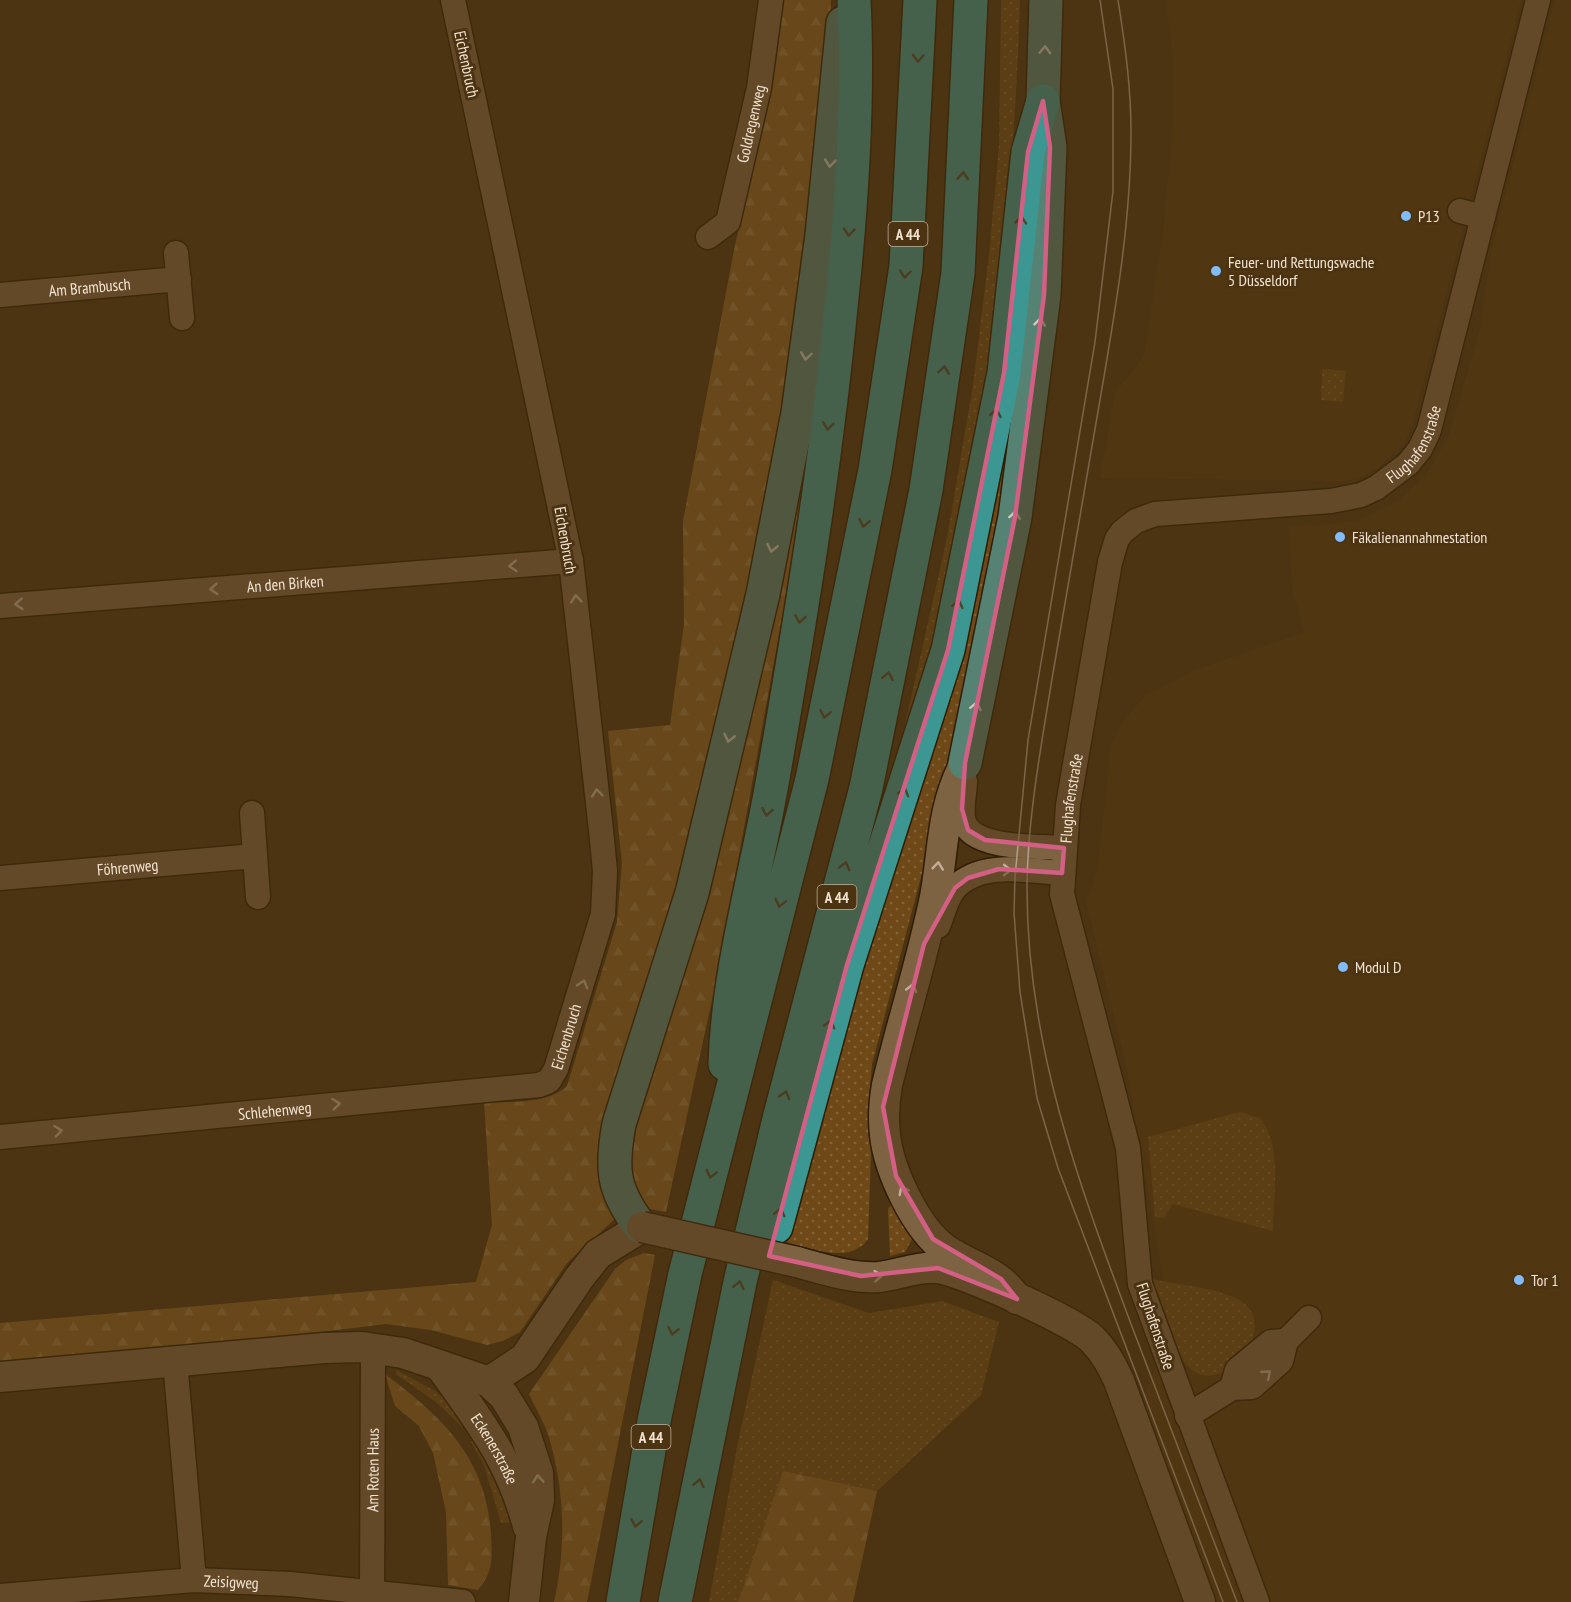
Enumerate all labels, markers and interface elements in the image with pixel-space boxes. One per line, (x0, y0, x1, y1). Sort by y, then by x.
street label: Eichenbruch (450, 29, 484, 99)
one-way arrow (1038, 46, 1051, 55)
one-way arrow (912, 54, 925, 63)
street label: Goldregenweg (732, 83, 769, 165)
one-way arrow (824, 158, 837, 167)
one-way arrow (956, 171, 969, 180)
place label: P13 (1418, 206, 1440, 226)
marker: P13 (1399, 209, 1413, 223)
one-way arrow (1014, 215, 1027, 224)
road number: A 44 (888, 222, 928, 246)
one-way arrow (842, 228, 855, 237)
place label: Feuer- und Rettungswache 5 Düsseldorf (1228, 252, 1374, 290)
marker: Feuer- und Rettungswache 5 Düsseldorf (1209, 264, 1223, 278)
one-way arrow (899, 269, 911, 279)
street label: Am Brambusch (48, 273, 131, 301)
one-way arrow (1034, 317, 1046, 326)
one-way arrow (800, 352, 812, 361)
one-way arrow (937, 365, 949, 374)
street label: Flughafenstraße (1382, 403, 1445, 487)
one-way arrow (989, 408, 1002, 418)
one-way arrow (822, 422, 834, 431)
street label: Eichenbruch (550, 505, 582, 575)
one-way arrow (1008, 510, 1021, 520)
one-way arrow (858, 517, 871, 527)
place label: Fäkalienannahmestation (1352, 527, 1487, 547)
marker: Fäkalienannahmestation (1333, 530, 1347, 544)
one-way arrow (766, 543, 779, 553)
one-way arrow (508, 559, 518, 572)
street label: An den Birken (246, 571, 324, 597)
one-way arrow (209, 582, 218, 595)
one-way arrow (570, 594, 582, 604)
one-way arrow (15, 597, 24, 610)
one-way arrow (951, 600, 964, 610)
one-way arrow (794, 614, 807, 624)
one-way arrow (881, 671, 894, 681)
one-way arrow (969, 701, 982, 711)
one-way arrow (819, 708, 832, 718)
one-way arrow (723, 733, 736, 743)
street label: Flughafenstraße (1055, 752, 1087, 844)
one-way arrow (897, 787, 909, 798)
one-way arrow (591, 788, 604, 797)
one-way arrow (761, 806, 774, 816)
street label: Föhrenweg (96, 854, 159, 880)
one-way arrow (838, 861, 851, 871)
one-way arrow (932, 862, 944, 871)
one-way arrow (1003, 864, 1012, 876)
road number: A 44 (818, 885, 856, 909)
one-way arrow (775, 898, 787, 908)
place label: Modul D (1355, 957, 1402, 977)
marker: Modul D (1336, 960, 1350, 974)
one-way arrow (576, 979, 588, 990)
one-way arrow (905, 983, 918, 993)
street label: Eichenbruch (546, 1001, 585, 1072)
one-way arrow (823, 1019, 835, 1030)
one-way arrow (778, 1090, 790, 1101)
street label: Schlehenweg (237, 1097, 312, 1124)
one-way arrow (331, 1099, 340, 1111)
one-way arrow (54, 1125, 63, 1138)
one-way arrow (705, 1168, 718, 1178)
one-way arrow (898, 1185, 910, 1196)
one-way arrow (772, 1208, 785, 1218)
one-way arrow (874, 1269, 883, 1282)
place label: Tor 1 (1531, 1270, 1558, 1290)
marker: Tor 1 (1512, 1273, 1526, 1287)
one-way arrow (732, 1280, 745, 1290)
street label: Flughafenstraße (1133, 1280, 1179, 1372)
one-way arrow (667, 1326, 680, 1336)
one-way arrow (1260, 1370, 1271, 1381)
street label: Eckenerstraße (467, 1409, 523, 1487)
road number: A 44 (632, 1425, 670, 1449)
street label: Am Roten Haus (362, 1428, 383, 1512)
one-way arrow (532, 1475, 545, 1484)
one-way arrow (692, 1478, 705, 1488)
one-way arrow (630, 1517, 643, 1527)
street label: Zeisigweg (203, 1570, 259, 1593)

